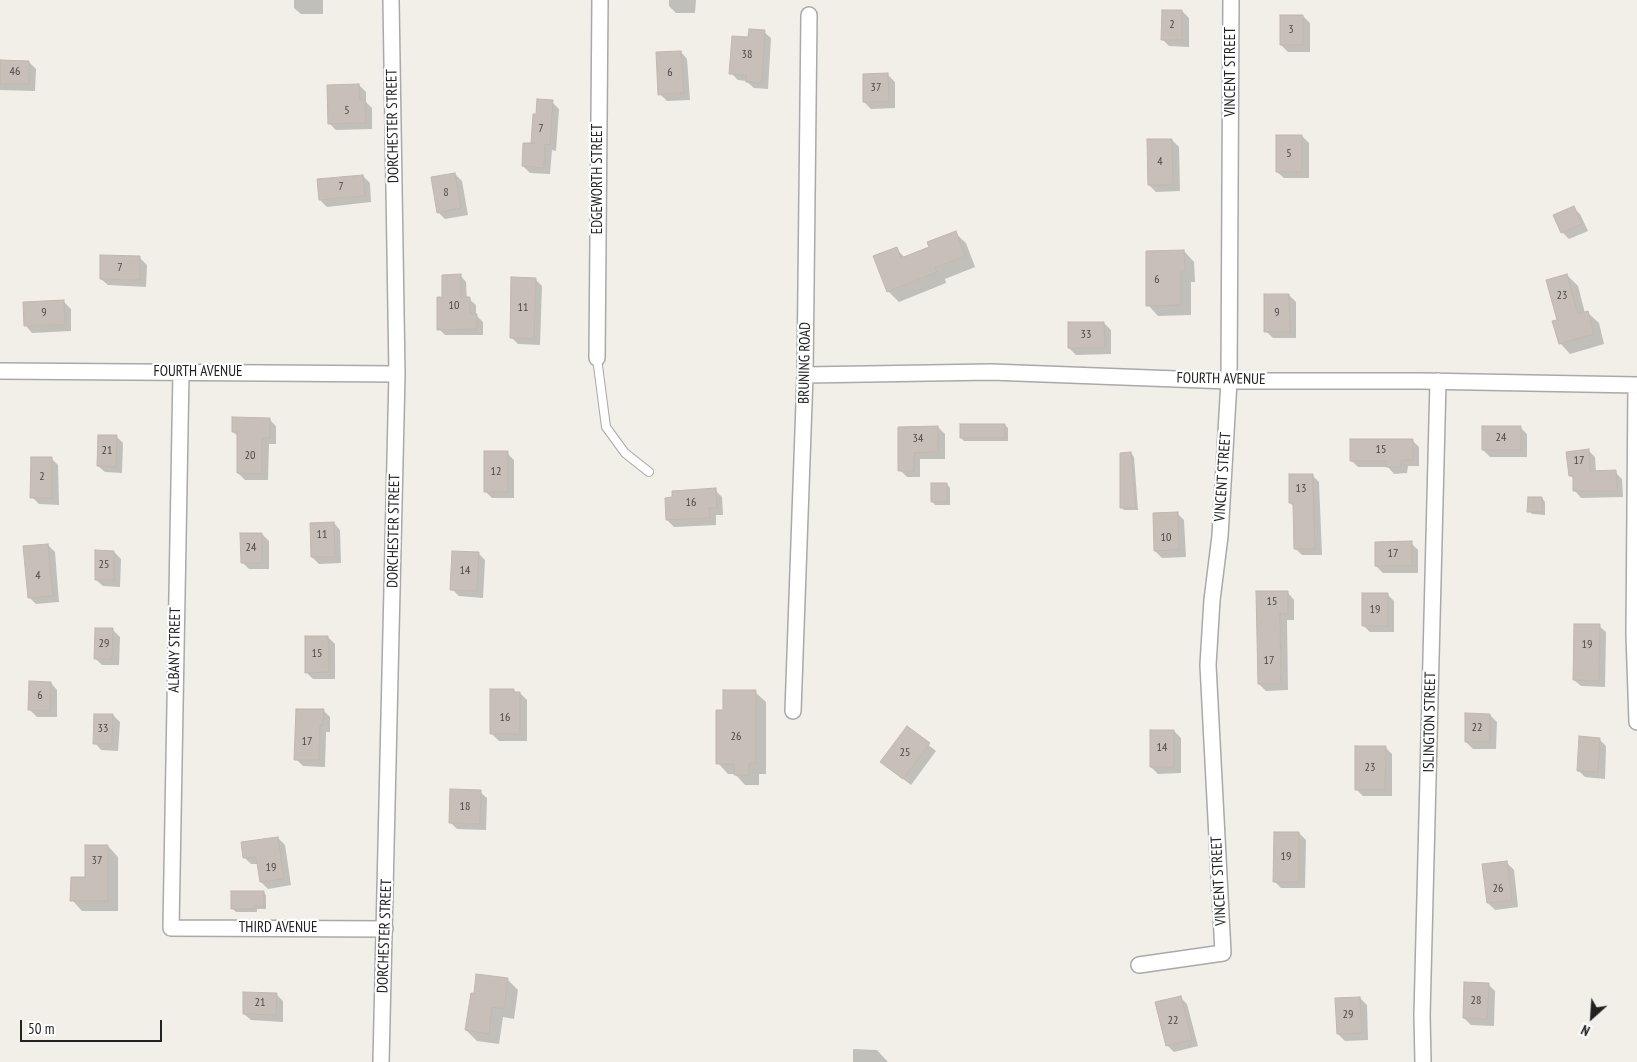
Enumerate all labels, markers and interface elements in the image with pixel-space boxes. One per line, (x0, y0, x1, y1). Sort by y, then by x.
house number: 2 (1169, 18, 1175, 32)
house number: 3 (1288, 23, 1294, 37)
street label: VINCENT STREET (1222, 27, 1240, 117)
house number: 38 (742, 48, 752, 62)
house number: 46 (10, 65, 20, 79)
house number: 6 (667, 66, 673, 80)
street label: DORCHESTER STREET (383, 69, 403, 183)
house number: 37 (871, 81, 881, 95)
house number: 5 (344, 104, 350, 118)
house number: 7 (538, 122, 544, 136)
street label: EDGEWORTH STREET (589, 124, 607, 234)
house number: 5 (1286, 147, 1292, 161)
house number: 4 (1157, 155, 1163, 169)
house number: 7 (338, 180, 344, 194)
house number: 8 (443, 186, 449, 200)
house number: 7 (117, 261, 123, 275)
house number: 6 (1154, 273, 1160, 287)
house number: 23 (1557, 289, 1567, 303)
house number: 10 (449, 299, 459, 313)
house number: 11 (518, 301, 528, 315)
house number: 9 (41, 306, 47, 320)
house number: 9 (1274, 306, 1280, 320)
street label: BRUNING ROAD (795, 322, 815, 404)
house number: 33 (1081, 328, 1091, 342)
street label: FOURTH AVENUE (154, 363, 242, 381)
street label: FOURTH AVENUE (1176, 369, 1266, 389)
house number: 24 (1496, 431, 1506, 445)
house number: 34 (913, 432, 923, 446)
street label: VINCENT STREET (1211, 432, 1235, 522)
house number: 15 (1376, 443, 1386, 457)
house number: 21 (102, 444, 112, 458)
house number: 20 (245, 449, 255, 463)
house number: 17 (1574, 454, 1584, 468)
house number: 12 (491, 465, 501, 479)
house number: 2 (39, 470, 45, 484)
street label: DORCHESTER STREET (384, 474, 404, 588)
house number: 13 (1296, 482, 1306, 496)
house number: 16 (686, 496, 696, 510)
house number: 11 (317, 528, 327, 542)
house number: 10 (1161, 531, 1171, 545)
house number: 24 (246, 541, 256, 555)
house number: 17 (1388, 547, 1398, 561)
house number: 25 (99, 558, 109, 572)
house number: 14 (460, 564, 470, 578)
house number: 4 (35, 569, 41, 583)
house number: 15 (1267, 595, 1277, 609)
house number: 19 (1370, 603, 1380, 617)
street label: ALBANY STREET (165, 607, 185, 693)
house number: 29 (99, 637, 109, 651)
house number: 19 (1582, 638, 1592, 652)
house number: 15 (312, 647, 322, 661)
house number: 17 (1264, 654, 1274, 668)
street label: ISLINGTON STREET (1420, 672, 1440, 772)
house number: 6 (37, 689, 43, 703)
house number: 16 (500, 711, 510, 725)
house number: 22 (1472, 721, 1482, 735)
house number: 33 (98, 722, 108, 736)
house number: 26 (731, 730, 741, 744)
house number: 17 (302, 735, 312, 749)
house number: 14 (1157, 741, 1167, 755)
house number: 25 (900, 746, 910, 760)
house number: 23 (1365, 761, 1375, 775)
house number: 18 (460, 800, 470, 814)
street label: VINCENT STREET (1208, 836, 1230, 926)
house number: 19 (1281, 850, 1291, 864)
house number: 37 (92, 854, 102, 868)
house number: 19 (266, 861, 276, 875)
street label: DORCHESTER STREET (374, 879, 396, 993)
house number: 26 (1493, 882, 1503, 896)
street label: THIRD AVENUE (239, 919, 317, 937)
north arrow (1567, 992, 1617, 1042)
house number: 28 (1471, 994, 1481, 1008)
house number: 21 (255, 996, 265, 1010)
house number: 29 (1343, 1008, 1353, 1022)
scale bar (22, 1010, 165, 1042)
house number: 22 (1168, 1014, 1178, 1028)
text: 50 m (28, 1019, 54, 1038)
text: N (1578, 1021, 1593, 1040)

